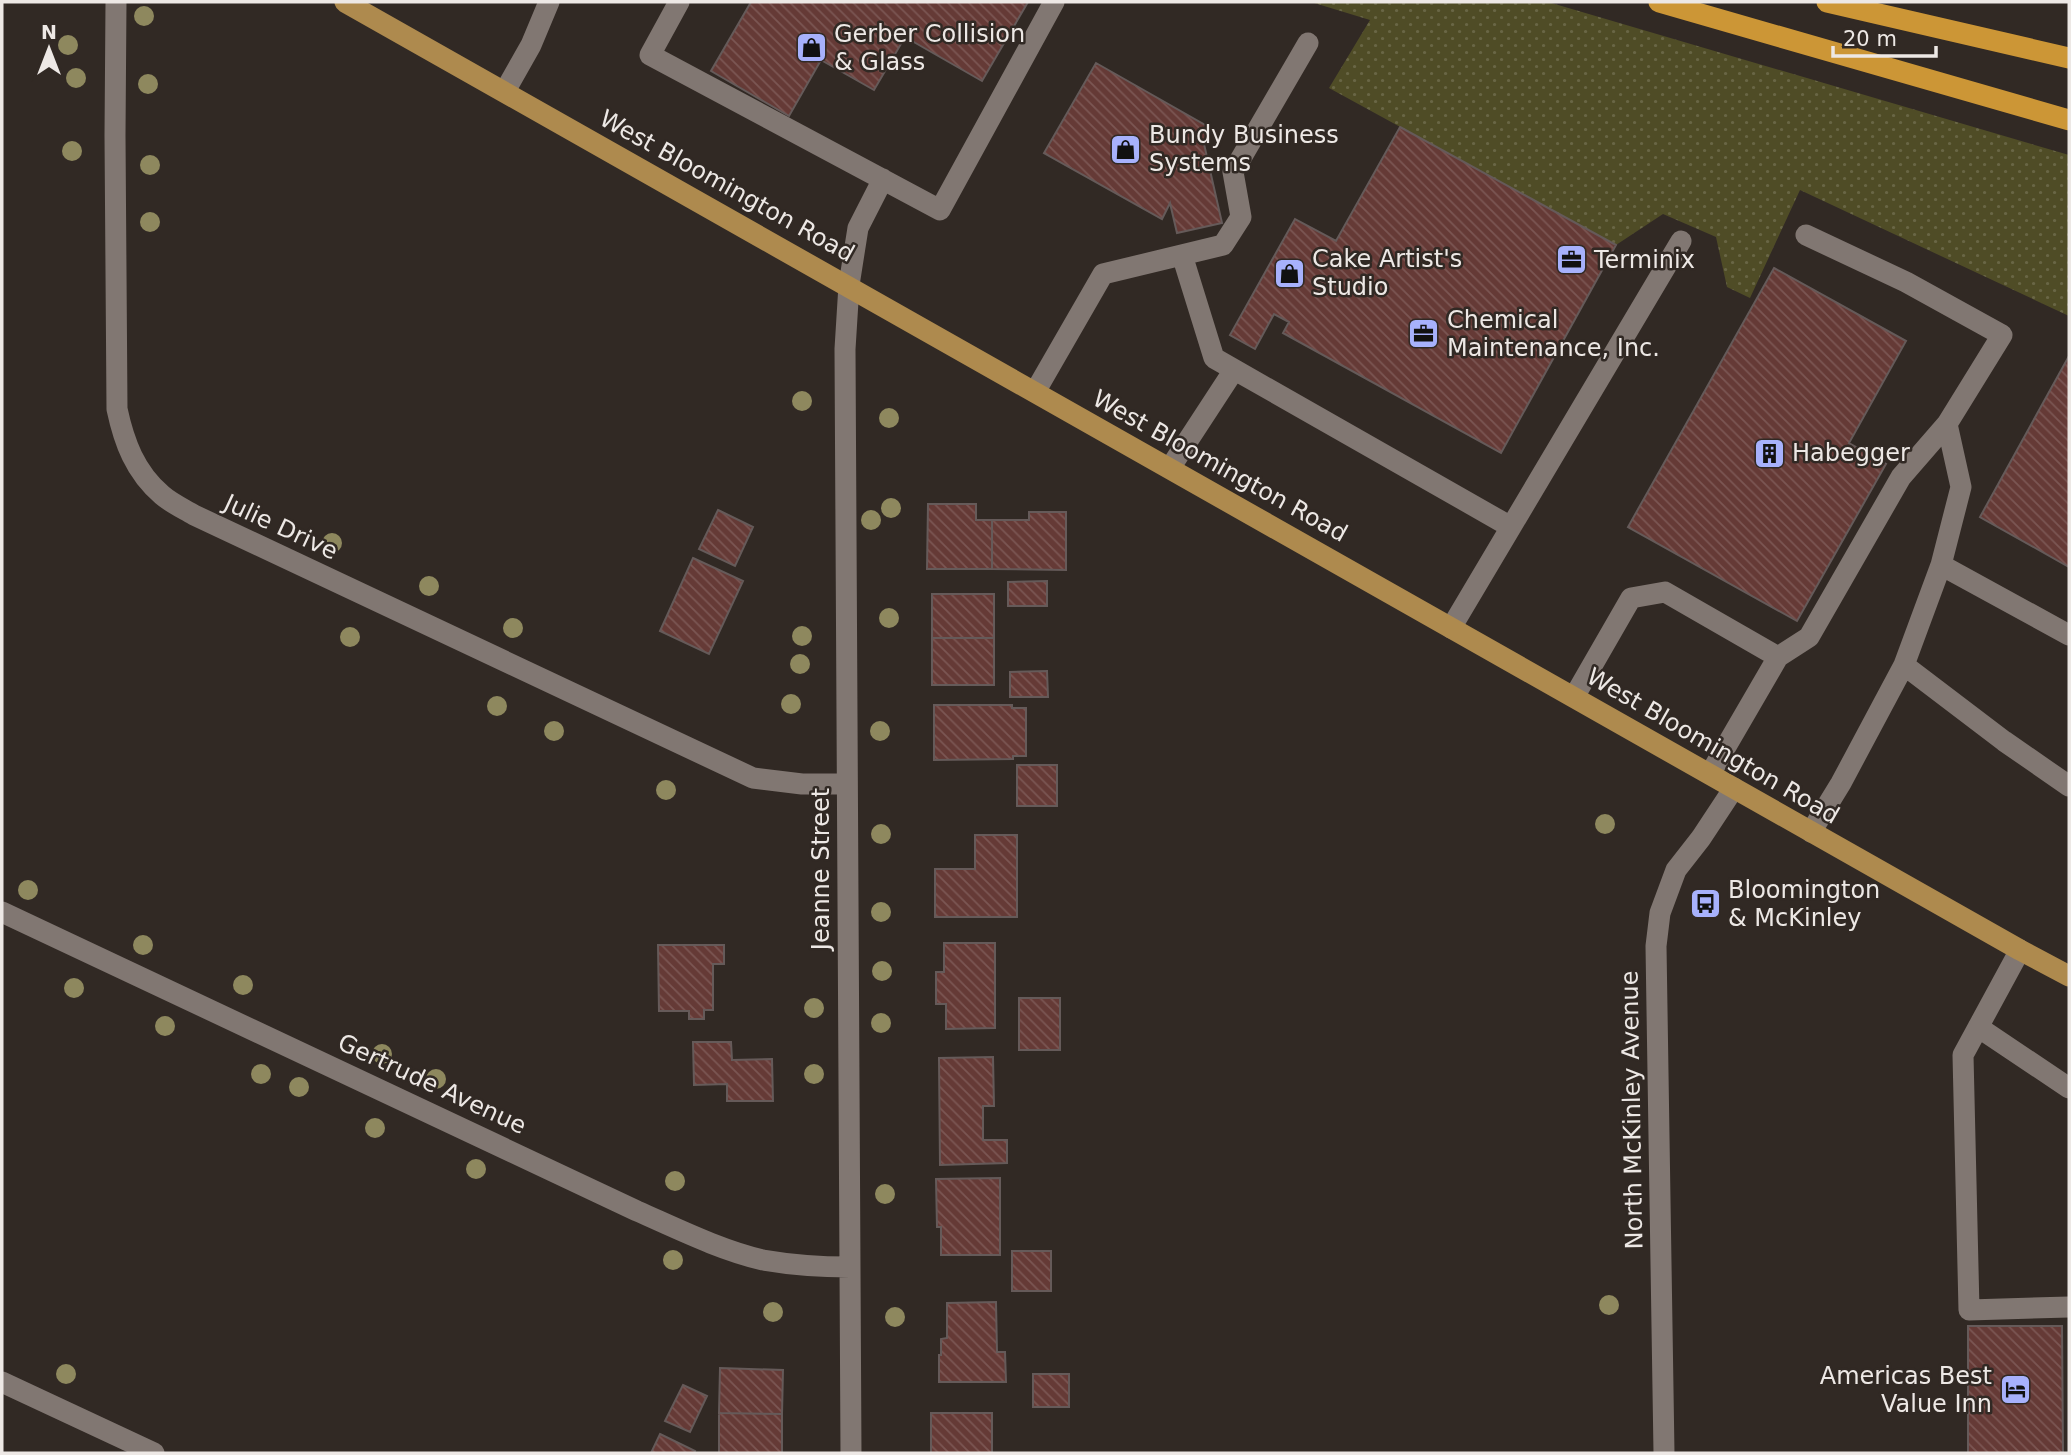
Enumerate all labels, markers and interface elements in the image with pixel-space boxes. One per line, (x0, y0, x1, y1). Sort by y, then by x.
north arrow (14, 14, 84, 84)
scale bar (1833, 14, 1936, 58)
place label: Gerber Collision & Glass (834, 20, 1025, 76)
text: N (41, 21, 57, 43)
text: 20 m (1843, 27, 1897, 51)
shop icon: Gerber Collision & Glass (794, 31, 828, 65)
street label: West Bloomington Road (595, 104, 859, 268)
place label: Bundy Business Systems (1149, 121, 1339, 177)
shop icon: Bundy Business Systems (1109, 132, 1143, 166)
office icon: Terminix (1554, 243, 1588, 277)
place label: Cake Artist's Studio (1312, 245, 1462, 301)
place label: Terminix (1593, 246, 1695, 274)
shop icon: Cake Artist's Studio (1272, 256, 1306, 290)
place label: Chemical Maintenance, Inc. (1447, 306, 1660, 362)
office icon: Chemical Maintenance, Inc. (1407, 317, 1441, 351)
street label: West Bloomington Road (1088, 384, 1352, 548)
building icon: Habegger (1752, 436, 1786, 470)
place label: Habegger (1792, 439, 1910, 467)
street label: Julie Drive (218, 488, 342, 565)
street label: West Bloomington Road (1582, 662, 1844, 830)
street label: Jeanne Street (807, 788, 835, 952)
place label: Bloomington & McKinley (1728, 876, 1880, 932)
bus stop icon: Bloomington & McKinley (1688, 887, 1722, 921)
street label: North McKinley Avenue (1616, 970, 1648, 1250)
street label: Gertrude Avenue (333, 1028, 531, 1140)
place label: Americas Best Value Inn (1820, 1362, 1992, 1418)
hotel icon: Americas Best Value Inn (1998, 1373, 2032, 1407)

